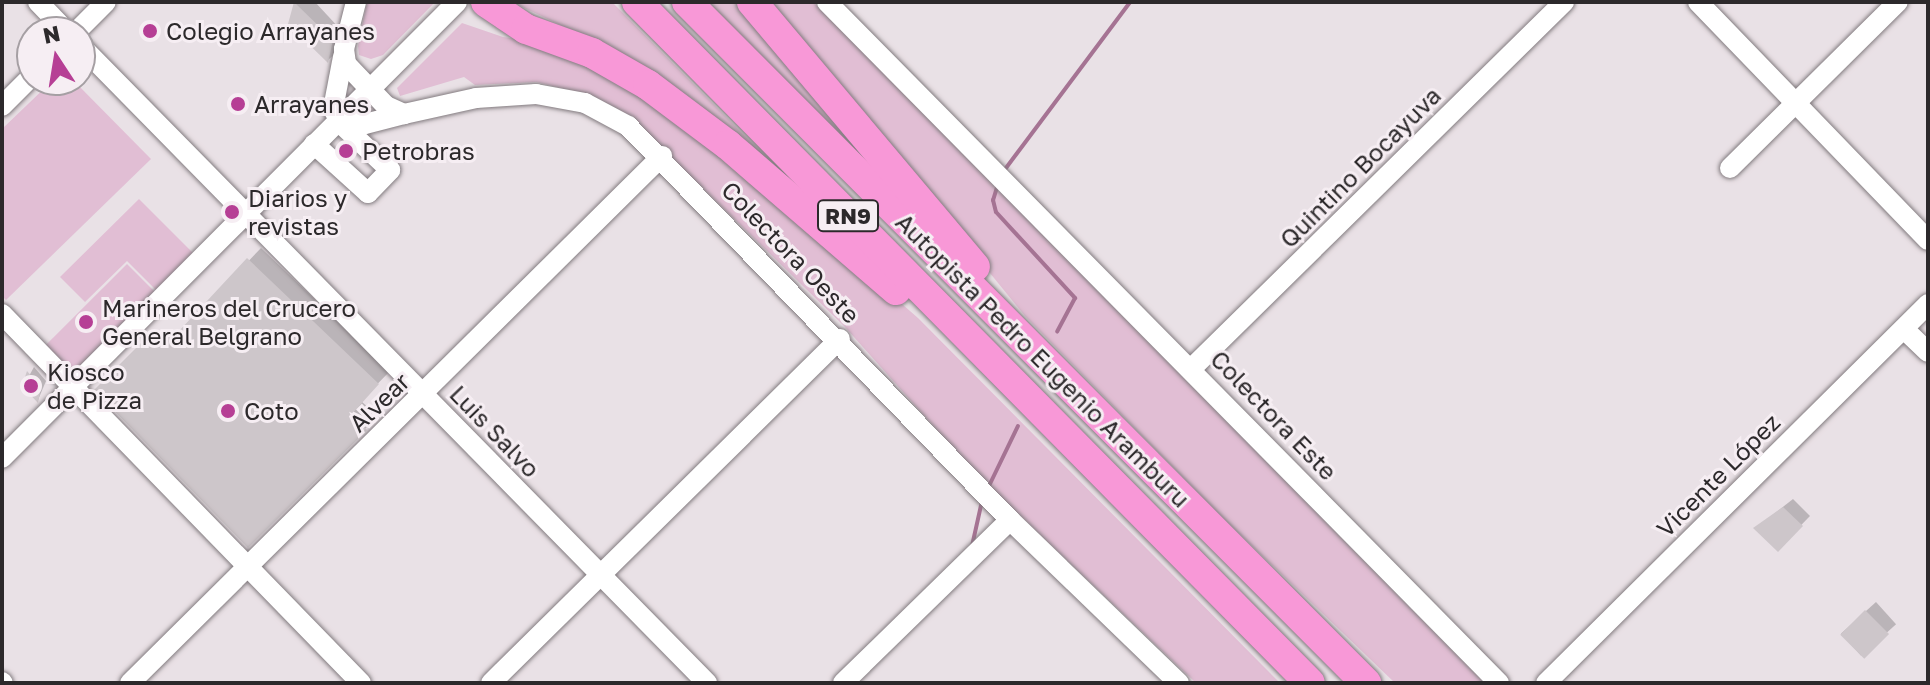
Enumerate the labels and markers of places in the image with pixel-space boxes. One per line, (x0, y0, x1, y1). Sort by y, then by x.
place label: Colegio Arrayanes (166, 17, 375, 45)
marker: Colegio Arrayanes (141, 22, 159, 40)
place label: Arrayanes (254, 90, 369, 118)
marker: Arrayanes (229, 95, 247, 113)
place label: Petrobras (362, 137, 475, 165)
marker: Petrobras (337, 142, 355, 160)
place label: Diarios y revistas (248, 184, 347, 240)
marker: Diarios y revistas (223, 203, 241, 221)
place label: Marineros del Crucero General Belgrano (102, 294, 356, 350)
marker: Marineros del Crucero General Belgrano (77, 313, 95, 331)
place label: Kiosco de Pizza (47, 358, 142, 414)
marker: Kiosco de Pizza (22, 377, 40, 395)
place label: Coto (244, 397, 299, 425)
marker: Coto (219, 402, 237, 420)

